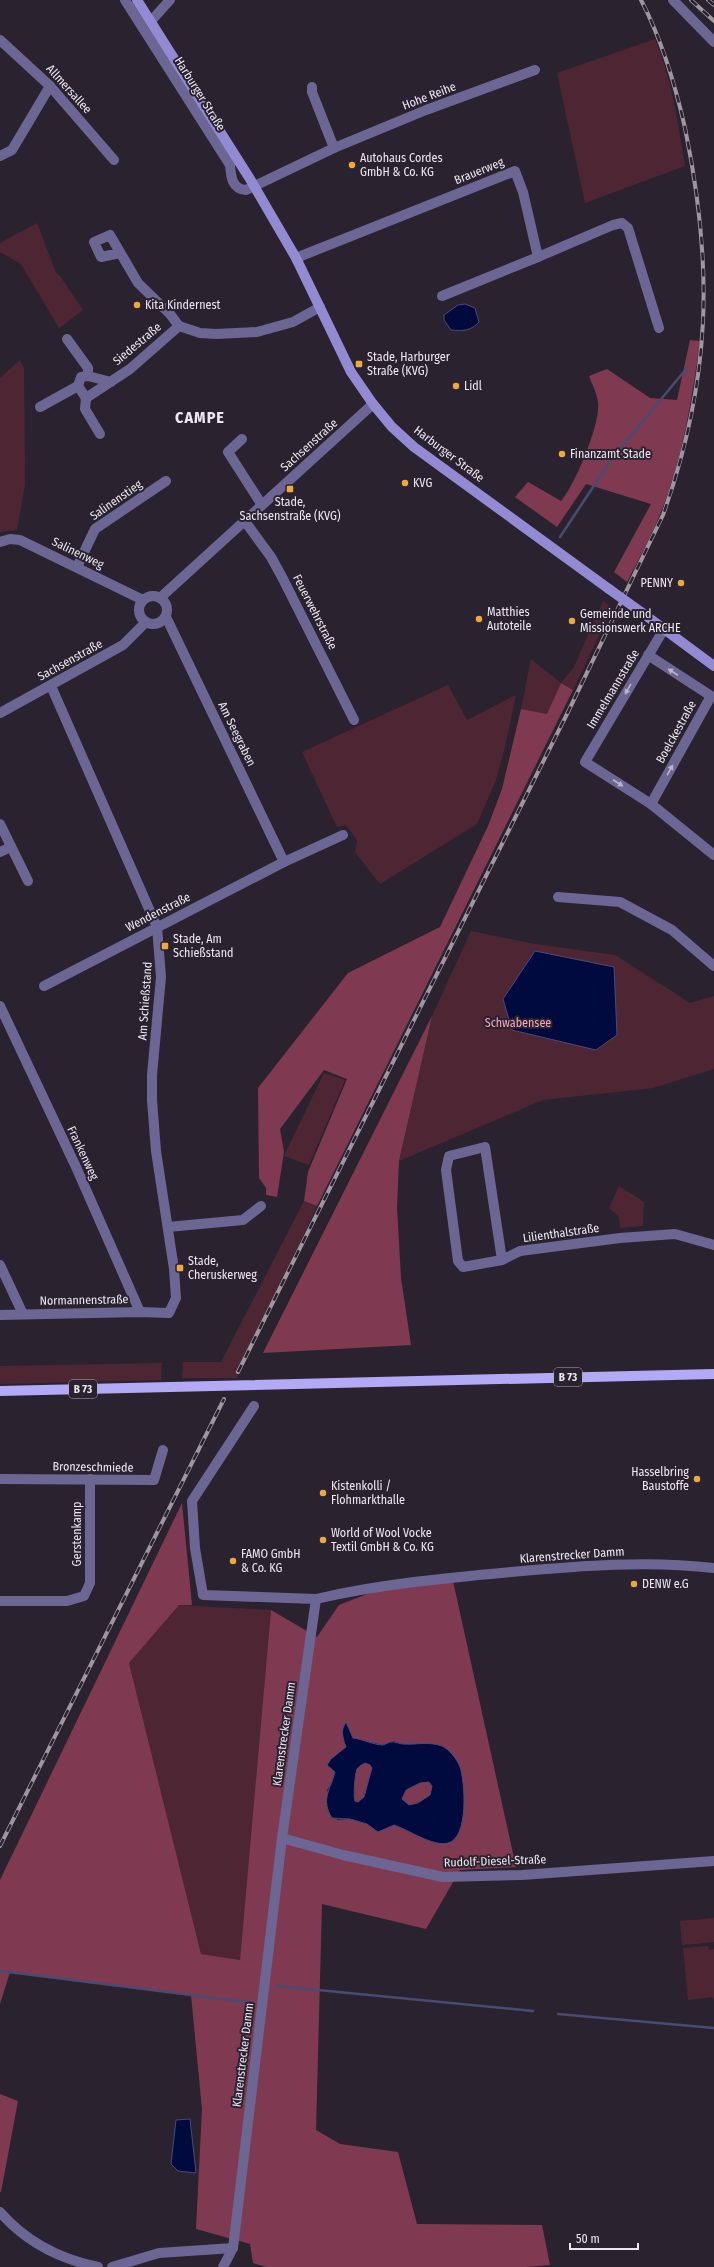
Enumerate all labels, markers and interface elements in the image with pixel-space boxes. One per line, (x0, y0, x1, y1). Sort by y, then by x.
street label: Harburger Straße (172, 55, 228, 134)
street label: Allmersallee (43, 62, 95, 116)
street label: Hohe Reihe (400, 79, 458, 113)
place label: Autohaus Cordes GmbH & Co. KG (360, 151, 443, 179)
street label: Brauerweg (452, 155, 506, 187)
marker: Autohaus Cordes GmbH & Co. KG (347, 160, 357, 170)
place label: Kita Kindernest (145, 298, 221, 312)
marker: Kita Kindernest (132, 300, 142, 310)
street label: Siedestraße (110, 320, 164, 368)
place label: Stade, Harburger Straße (KVG) (367, 350, 451, 378)
marker: Stade, Harburger Straße (KVG) (354, 359, 364, 369)
place label: Lidl (464, 379, 482, 393)
marker: Lidl (451, 381, 461, 391)
district label: CAMPE (175, 408, 225, 427)
street label: Sachsenstraße (278, 416, 340, 474)
street label: Harburger Straße (411, 423, 487, 485)
place label: Finanzamt Stade (570, 447, 651, 461)
marker: Finanzamt Stade (557, 449, 567, 459)
place label: KVG (413, 476, 432, 490)
street label: Salinenstieg (87, 477, 145, 523)
marker: KVG (400, 478, 410, 488)
marker: Stade, Sachsenstraße (KVG) (285, 484, 295, 494)
place label: Stade, Sachsenstraße (KVG) (240, 495, 341, 523)
street label: Salinenweg (50, 534, 107, 572)
street label: Feuerwehrstraße (290, 572, 340, 652)
place label: PENNY (641, 576, 673, 590)
marker: PENNY (676, 578, 686, 588)
place label: Matthies Autoteile (487, 605, 531, 633)
place label: Gemeinde und Missionswerk ARCHE (580, 607, 681, 635)
marker: Matthies Autoteile (474, 614, 484, 624)
marker: Gemeinde und Missionswerk ARCHE (567, 616, 577, 626)
street label: Sachsenstraße (35, 636, 105, 684)
street label: Immelmannstraße (584, 647, 642, 731)
one-way arrow (668, 668, 679, 675)
one-way arrow (624, 683, 631, 695)
street label: Boelckestraße (653, 698, 699, 766)
street label: Am Seegraben (215, 699, 259, 769)
one-way arrow (666, 764, 673, 776)
one-way arrow (613, 779, 623, 787)
street label: Wendenstraße (123, 890, 193, 934)
place label: Stade, Am Schießstand (173, 932, 233, 960)
marker: Stade, Am Schießstand (160, 941, 170, 951)
street label: Am Schießstand (135, 961, 155, 1041)
park label: Schwabensee (485, 1016, 551, 1030)
street label: Frankenweg (64, 1124, 102, 1183)
street label: Lilienthalstraße (522, 1221, 600, 1245)
place label: Stade, Cheruskerweg (188, 1254, 257, 1282)
marker: Stade, Cheruskerweg (175, 1263, 185, 1273)
street label: Normannenstraße (39, 1292, 129, 1308)
road number: B 73 (554, 1368, 582, 1386)
road number: B 73 (69, 1380, 97, 1398)
street label: Bronzeschmiede (53, 1459, 134, 1475)
place label: Hasselbring Baustoffe (631, 1465, 689, 1493)
marker: Hasselbring Baustoffe (692, 1474, 702, 1484)
place label: Kistenkolli / Flohmarkthalle (331, 1479, 405, 1507)
marker: Kistenkolli / Flohmarkthalle (318, 1488, 328, 1498)
street label: Gerstenkamp (70, 1502, 84, 1566)
place label: World of Wool Vocke Textil GmbH & Co. KG (331, 1526, 434, 1554)
marker: World of Wool Vocke Textil GmbH & Co. KG (318, 1535, 328, 1545)
street label: Klarenstrecker Damm (519, 1544, 625, 1566)
place label: FAMO GmbH & Co. KG (241, 1547, 301, 1575)
marker: FAMO GmbH & Co. KG (228, 1556, 238, 1566)
place label: DENW e.G (642, 1577, 689, 1591)
marker: DENW e.G (629, 1579, 639, 1589)
street label: Klarenstrecker Damm (270, 1681, 298, 1787)
street label: Rudolf-Diesel-Straße (444, 1852, 547, 1870)
street label: Klarenstrecker Damm (230, 2002, 256, 2108)
scale bar (570, 2225, 638, 2251)
text: 50 m (576, 2232, 600, 2246)

